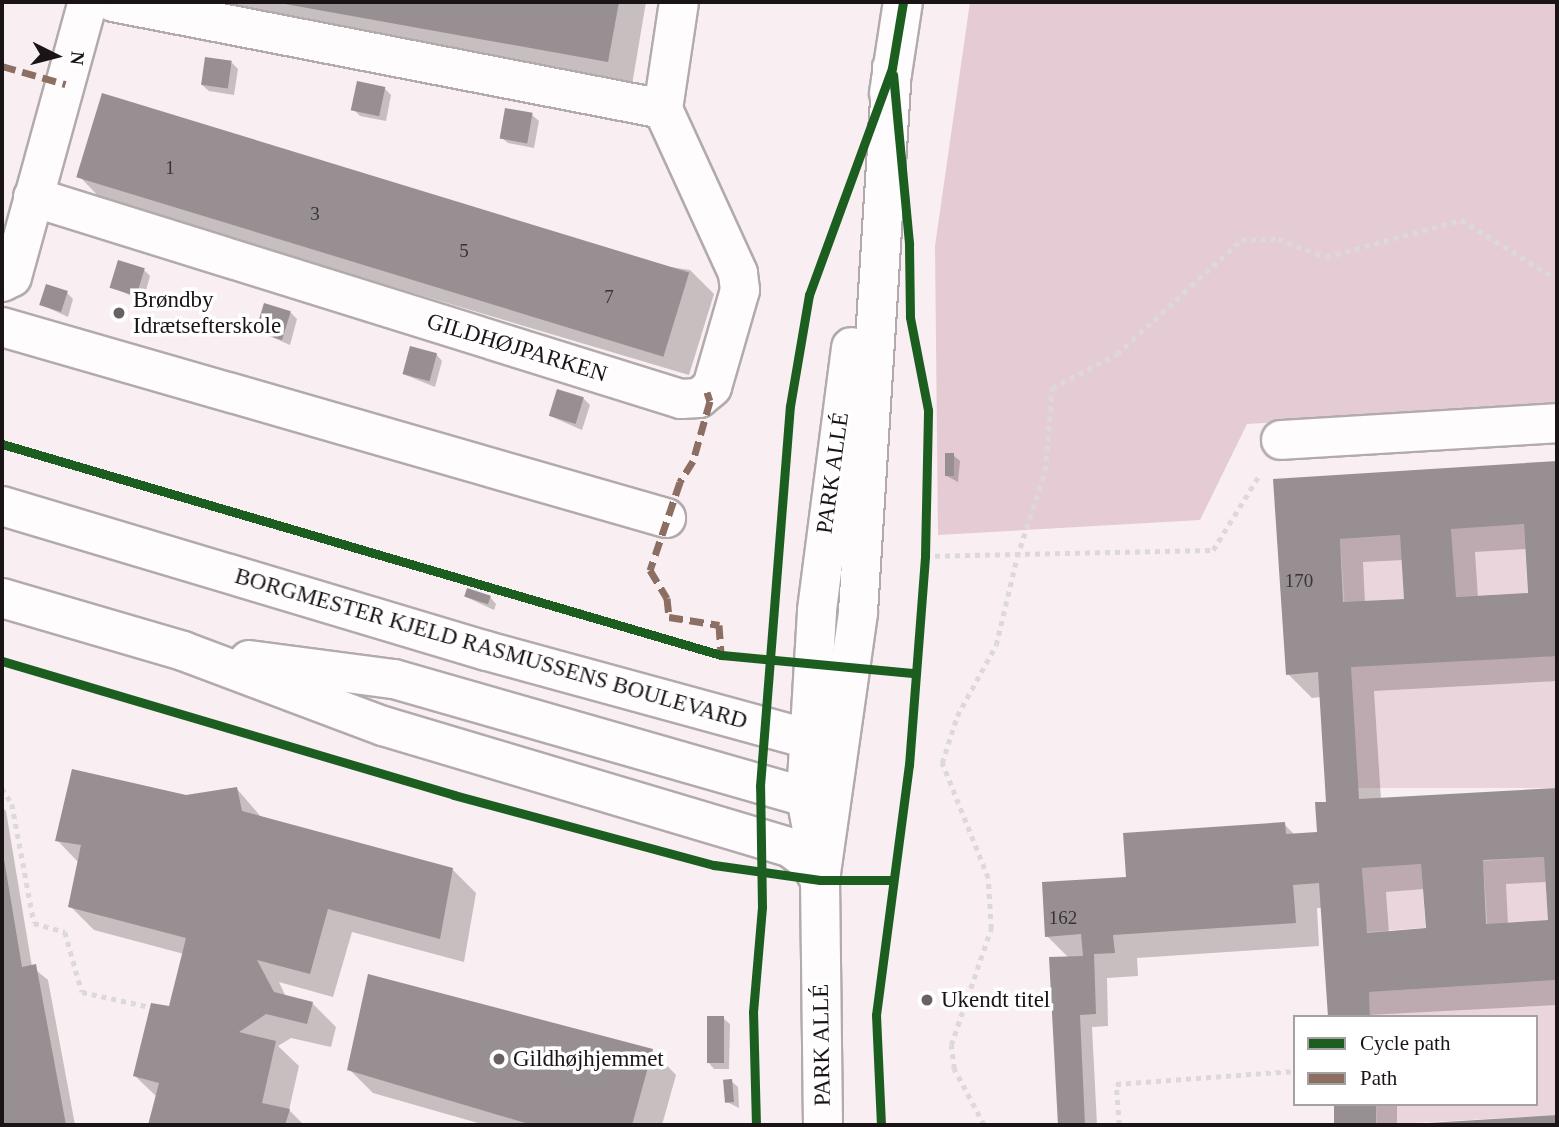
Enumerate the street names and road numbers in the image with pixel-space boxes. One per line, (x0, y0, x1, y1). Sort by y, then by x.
street label: GILDHØJPARKEN (424, 307, 610, 389)
street label: PARK ALLÉ (811, 410, 855, 536)
street label: BORGMESTER KJELD RASMUSSENS BOULEVARD (232, 562, 750, 736)
street label: PARK ALLÉ (807, 983, 837, 1107)

